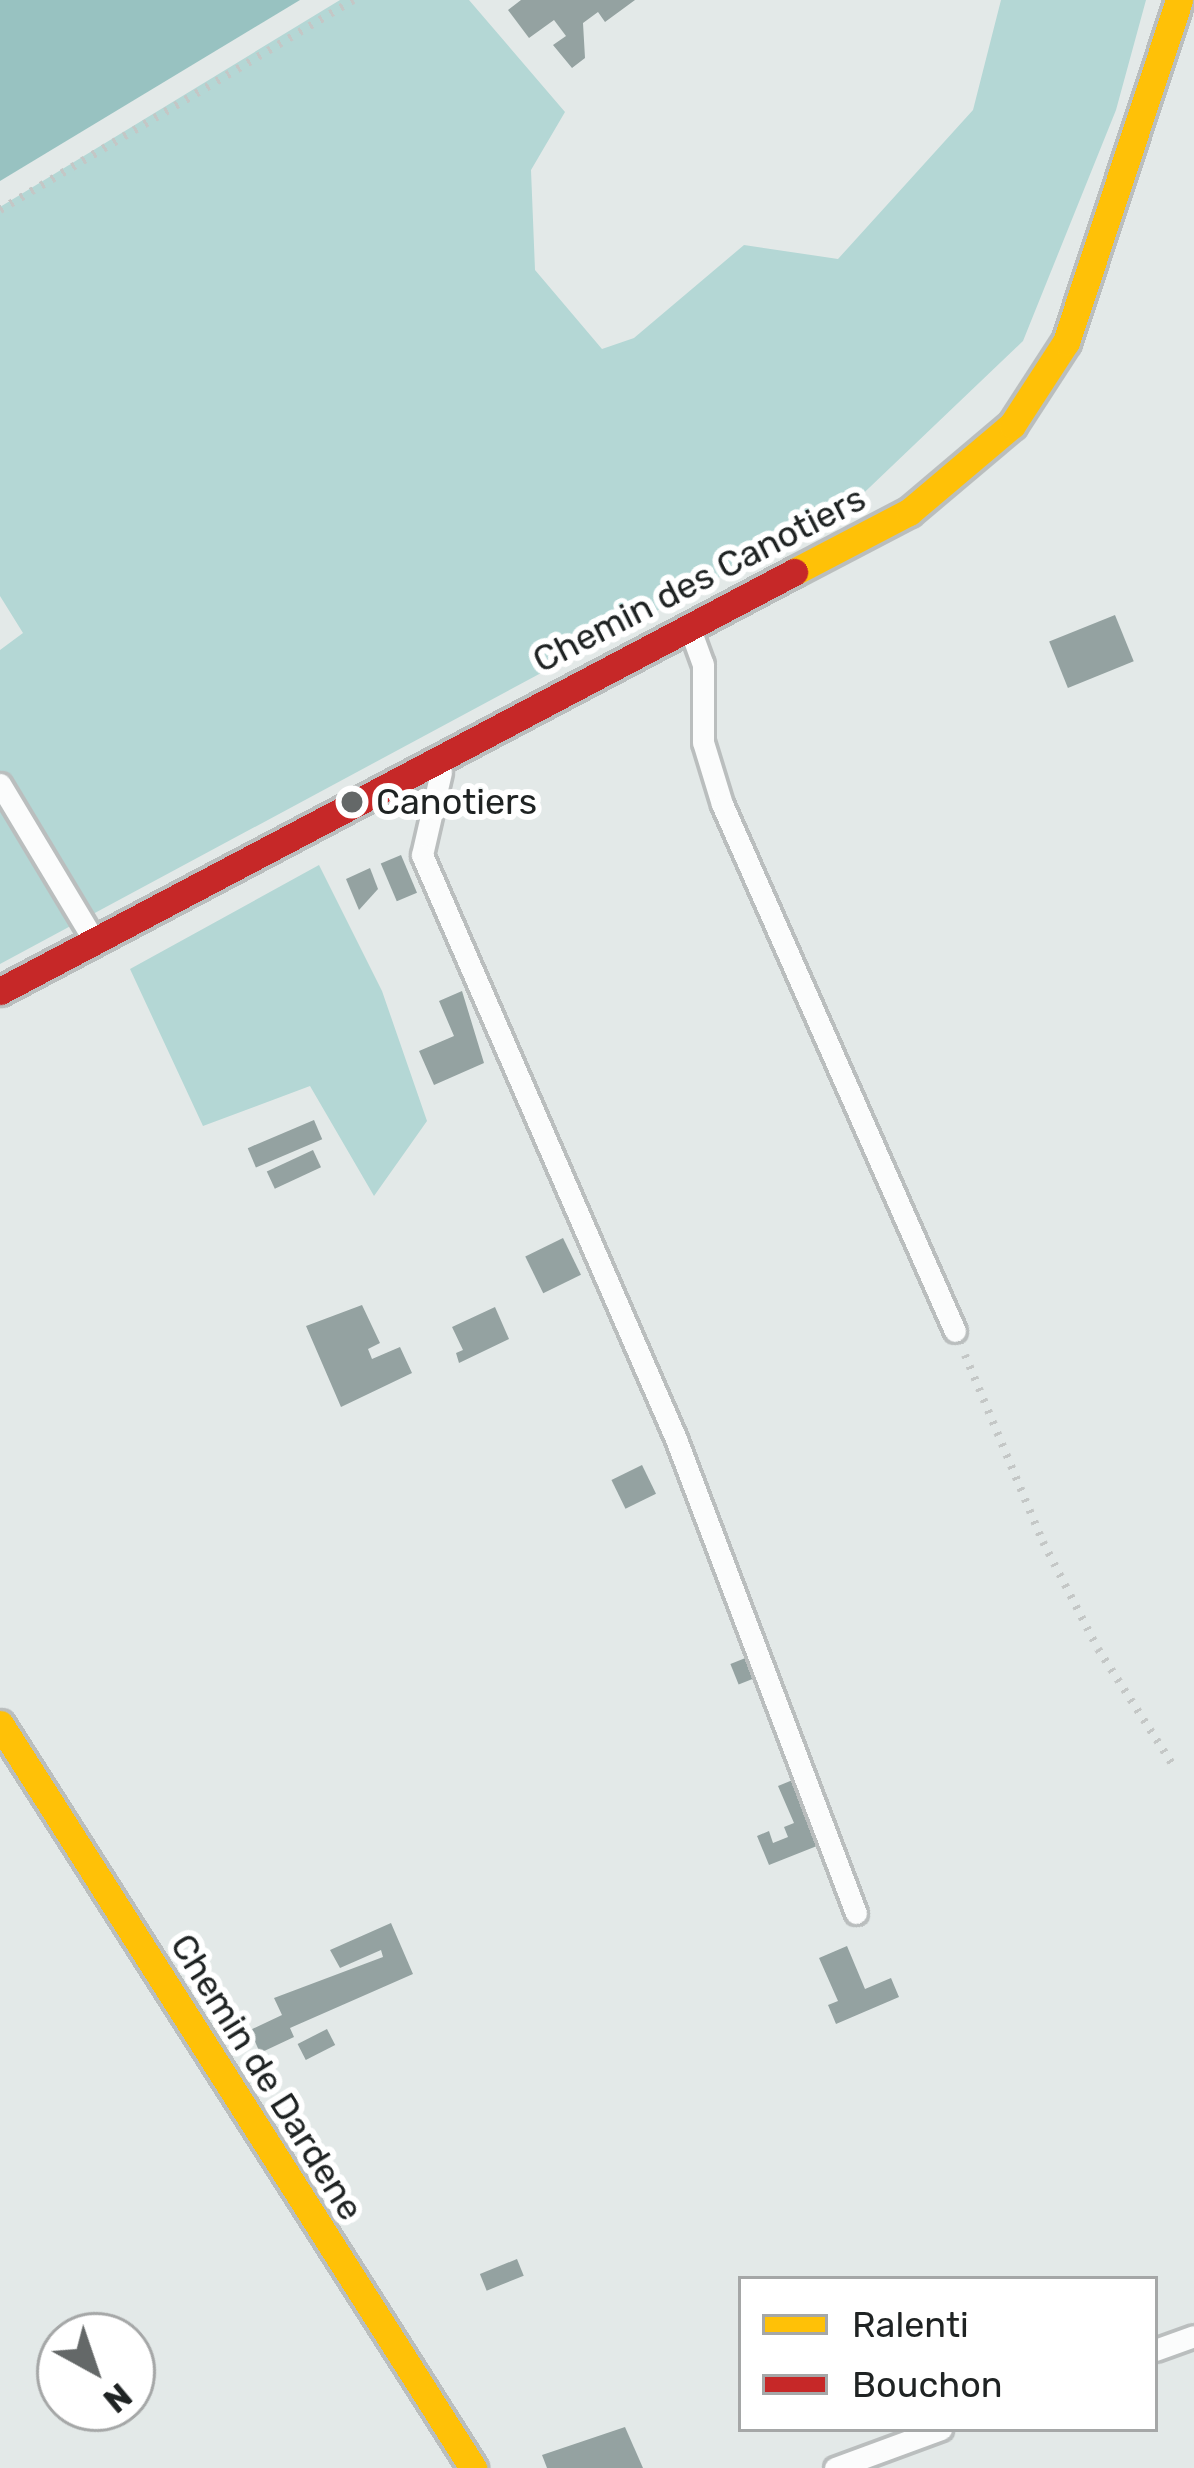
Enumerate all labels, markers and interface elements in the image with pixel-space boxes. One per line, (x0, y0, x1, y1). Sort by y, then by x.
street label: Chemin des Canotiers (526, 476, 872, 682)
place label: Canotiers (376, 780, 537, 824)
marker: Canotiers (339, 789, 365, 815)
street label: Chemin de Dardene (161, 1926, 373, 2228)
legend (738, 2276, 1158, 2432)
text: Ralenti (852, 2303, 969, 2346)
north arrow (36, 2312, 156, 2432)
text: Bouchon (852, 2363, 1003, 2406)
text: N (96, 2375, 139, 2420)

